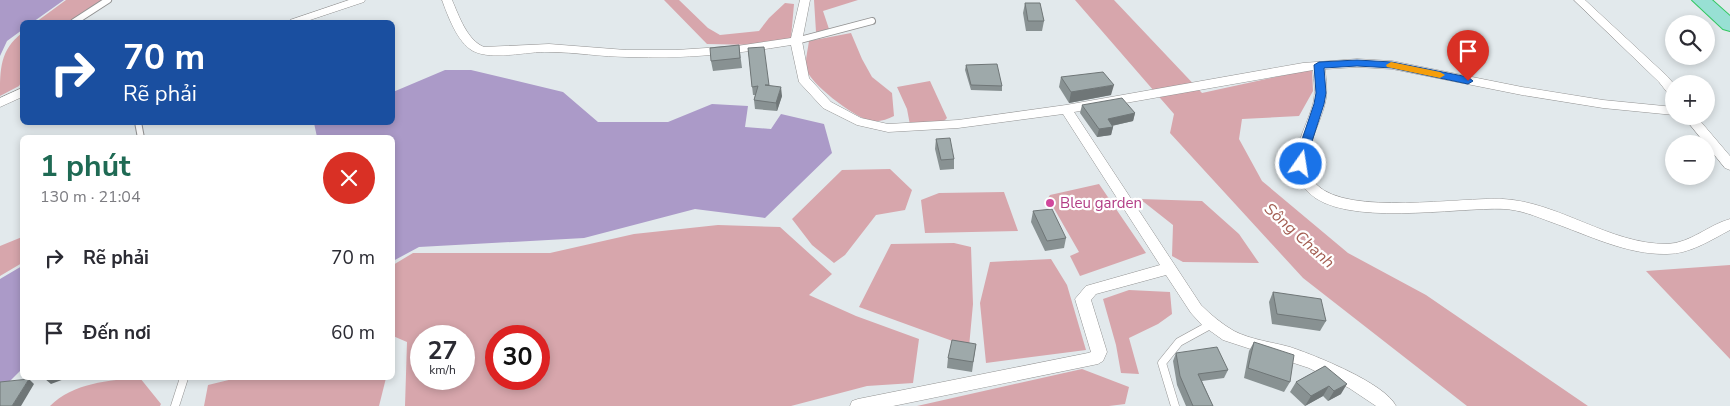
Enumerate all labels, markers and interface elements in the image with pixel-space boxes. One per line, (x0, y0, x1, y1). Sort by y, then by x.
map controls (1665, 15, 1715, 185)
button: search (1665, 15, 1715, 65)
pin (1447, 30, 1489, 81)
text: 70 m (123, 34, 205, 81)
icon: arrive (1454, 37, 1482, 65)
icon: right (40, 40, 105, 105)
button: + (1665, 75, 1715, 125)
text: Rẽ phải (123, 79, 197, 109)
button: − (1665, 135, 1715, 185)
position arrow (1274, 137, 1326, 189)
text: 1 phút (40, 146, 131, 187)
button: close (323, 152, 375, 204)
text: 130 m · 21:04 (40, 186, 141, 208)
place label: Bleu garden (1060, 193, 1142, 213)
marker: Bleu garden (1044, 197, 1056, 209)
water label: Sông Chanh (1259, 198, 1339, 273)
icon: right (40, 244, 68, 272)
text: Rẽ phải (83, 245, 149, 271)
text: 70 m (331, 245, 375, 271)
icon: arrive (40, 319, 68, 347)
text: Đến nơi (83, 320, 151, 346)
text: 60 m (331, 320, 375, 346)
speed limit sign: 30 (485, 325, 550, 390)
text: 27 (427, 334, 458, 368)
text: km/h (429, 362, 456, 378)

